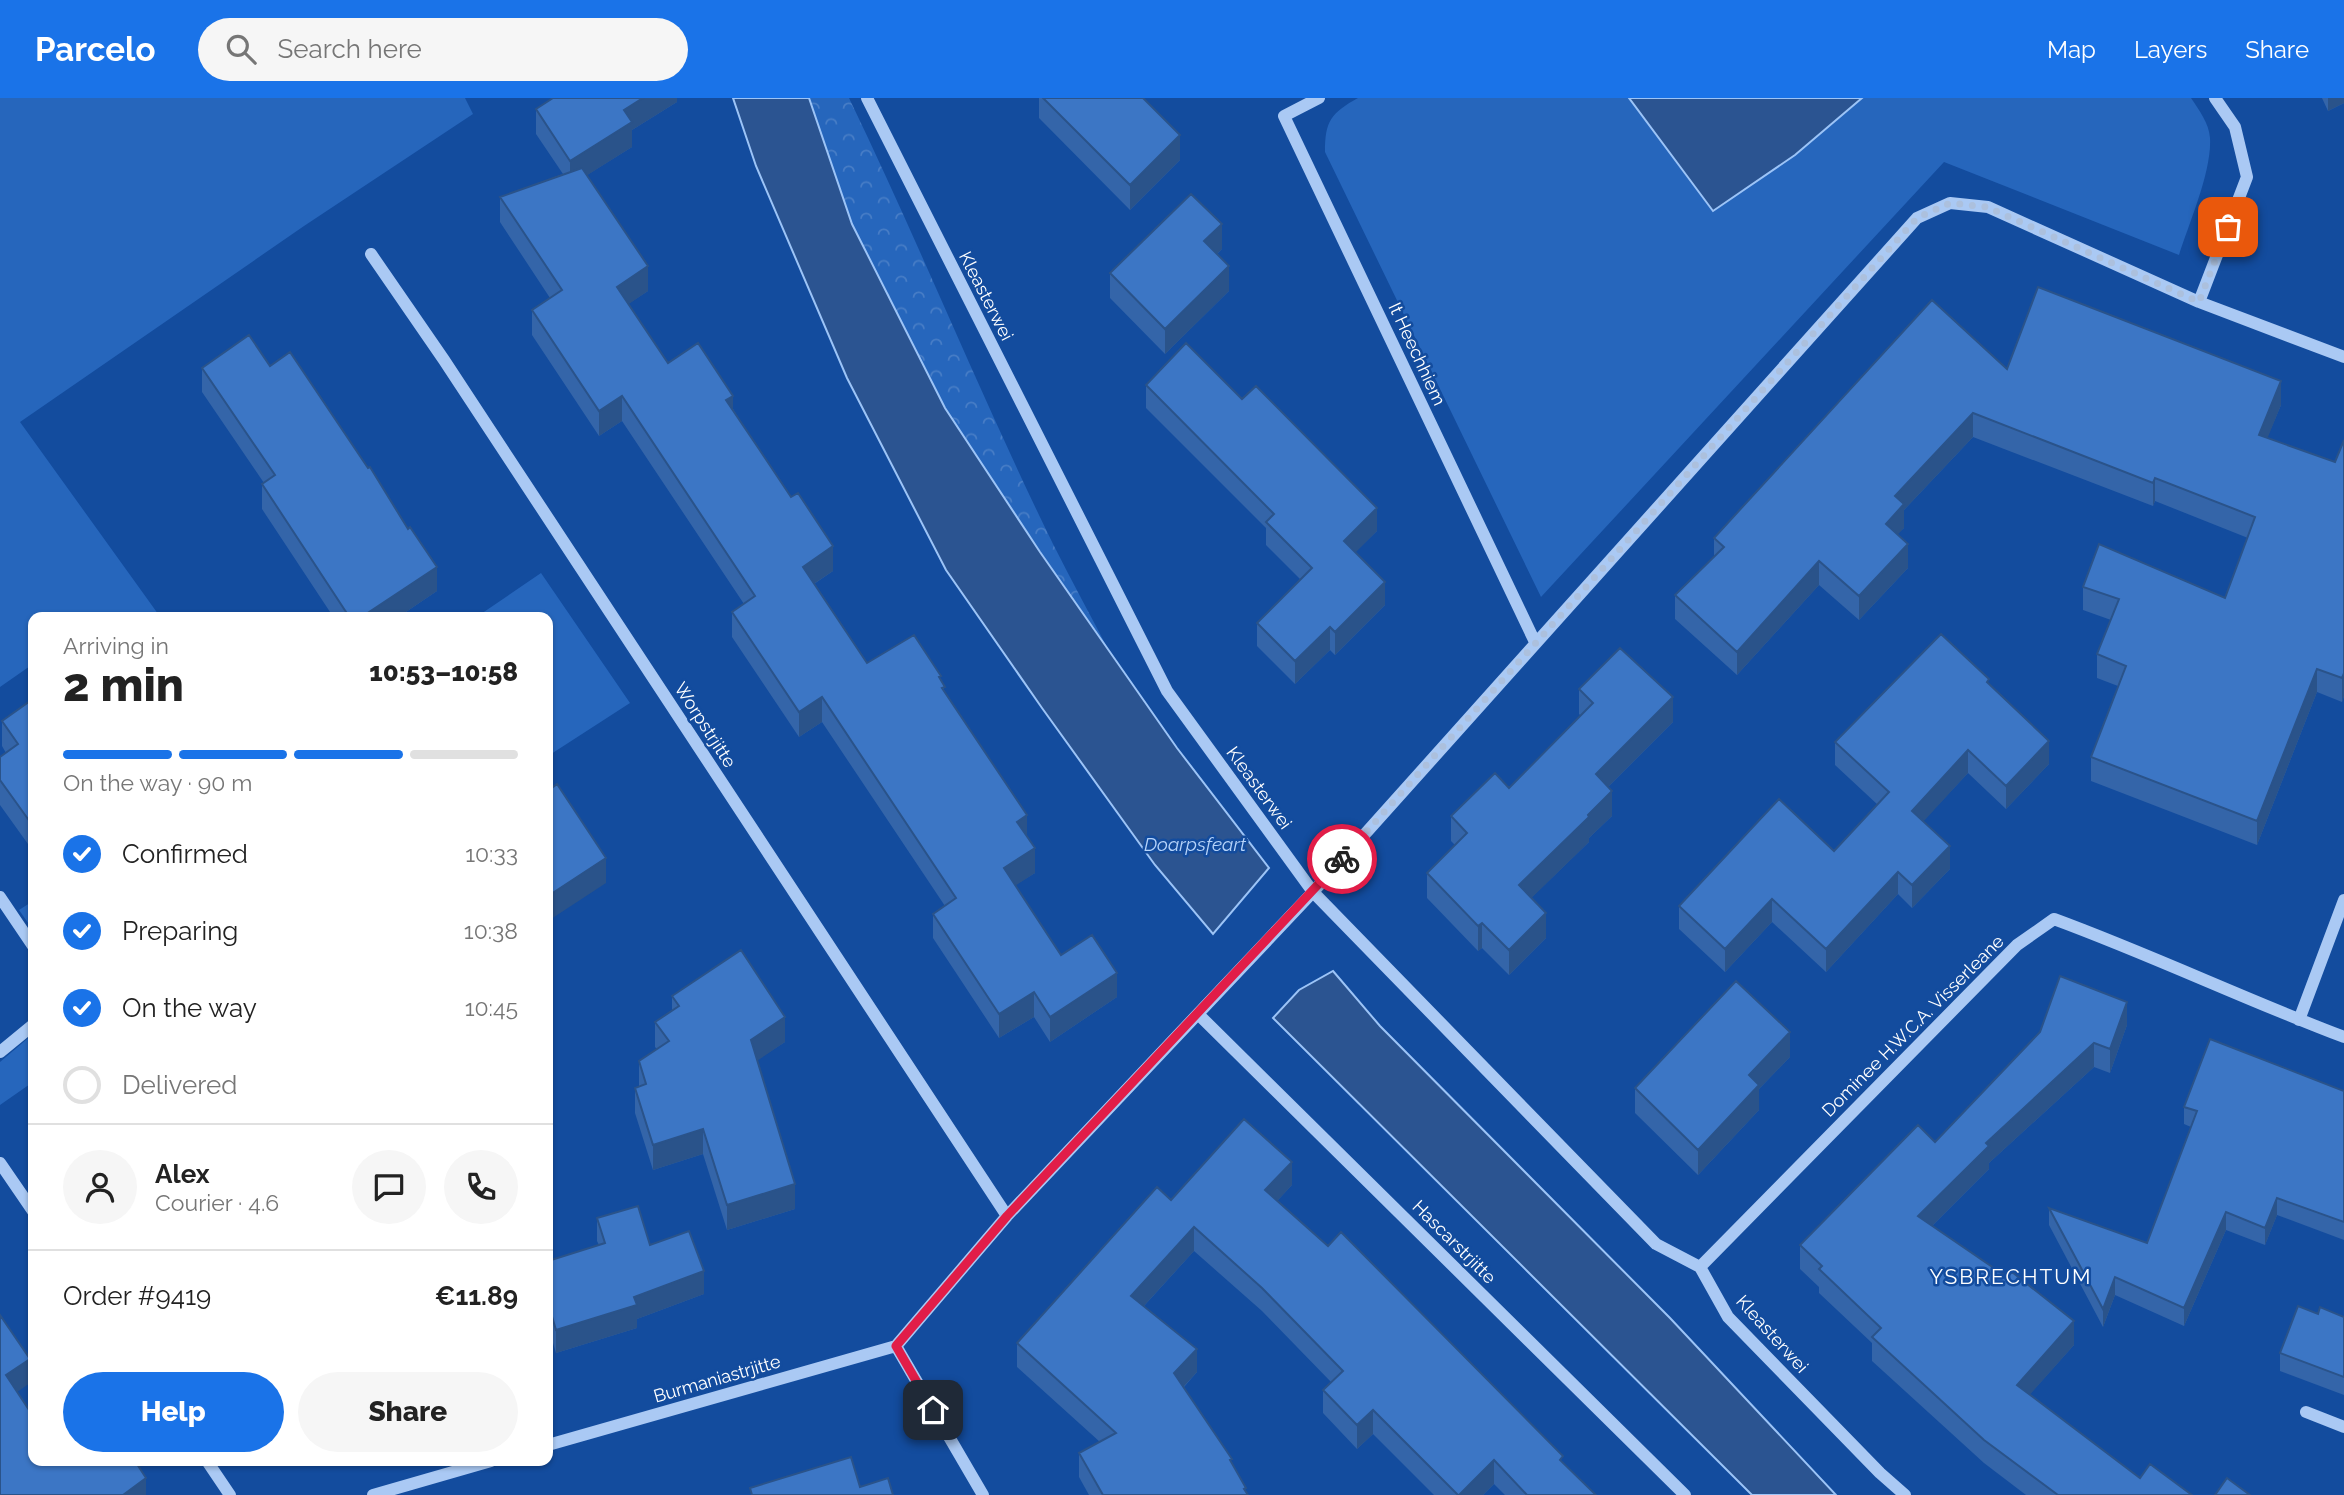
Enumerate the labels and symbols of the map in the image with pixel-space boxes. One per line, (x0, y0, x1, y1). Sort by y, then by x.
pin (2198, 197, 2258, 257)
street label: Kleasterwei (955, 248, 1018, 344)
street label: It Heechhiem (1384, 299, 1450, 409)
street label: Worpstrjitte (670, 678, 741, 772)
street label: Kleasterwei (1222, 742, 1296, 833)
courier (1307, 824, 1377, 894)
water label: Doarpsfeart (1144, 833, 1247, 855)
street label: Dominee H.W.C.A. Visserleane (1817, 930, 2008, 1121)
street label: Hascarstrjitte (1408, 1196, 1501, 1288)
district label: YSBRECHTUM (1929, 1264, 2093, 1289)
street label: Kleasterwei (1732, 1291, 1813, 1377)
street label: Burmaniastrjitte (651, 1350, 783, 1407)
pin (903, 1380, 963, 1440)

